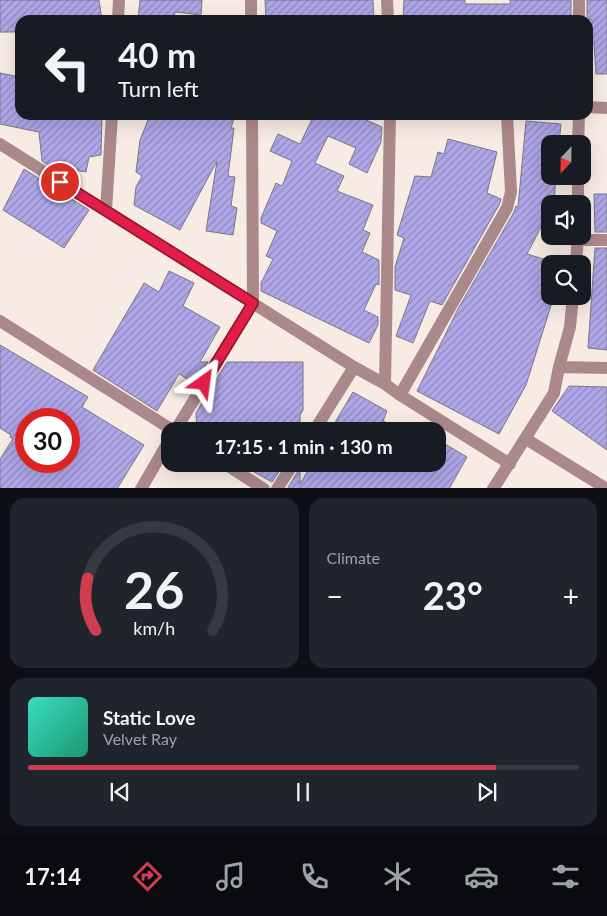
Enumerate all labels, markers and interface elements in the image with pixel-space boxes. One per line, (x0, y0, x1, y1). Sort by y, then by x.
text: 40 m (118, 33, 196, 75)
icon: left (35, 35, 100, 100)
text: Turn left (118, 75, 199, 102)
north arrow (541, 135, 591, 185)
map controls (541, 135, 591, 305)
pin (39, 161, 81, 203)
icon: arrive (46, 168, 74, 196)
button: sound (541, 195, 591, 245)
button: search (541, 255, 591, 305)
position arrow (177, 356, 229, 408)
speed limit sign: 30 (15, 408, 80, 473)
text: 17:15 · 1 min · 130 m (214, 435, 393, 458)
text: Climate (327, 548, 380, 567)
text: 26 (124, 558, 184, 620)
text: 23° (423, 572, 483, 618)
text: − (327, 579, 343, 613)
text: + (563, 579, 579, 613)
text: km/h (133, 617, 175, 639)
text: Static Love (103, 706, 195, 729)
text: Velvet Ray (103, 729, 177, 748)
icon: previous (106, 778, 134, 806)
icon: pause (289, 778, 317, 806)
icon: next (473, 778, 501, 806)
icon: directions (130, 859, 165, 894)
icon: music (213, 859, 248, 894)
icon: phone (297, 859, 332, 894)
icon: climate (380, 859, 415, 894)
icon: car (464, 859, 499, 894)
icon: filters (548, 859, 583, 894)
text: 17:14 (24, 863, 81, 890)

